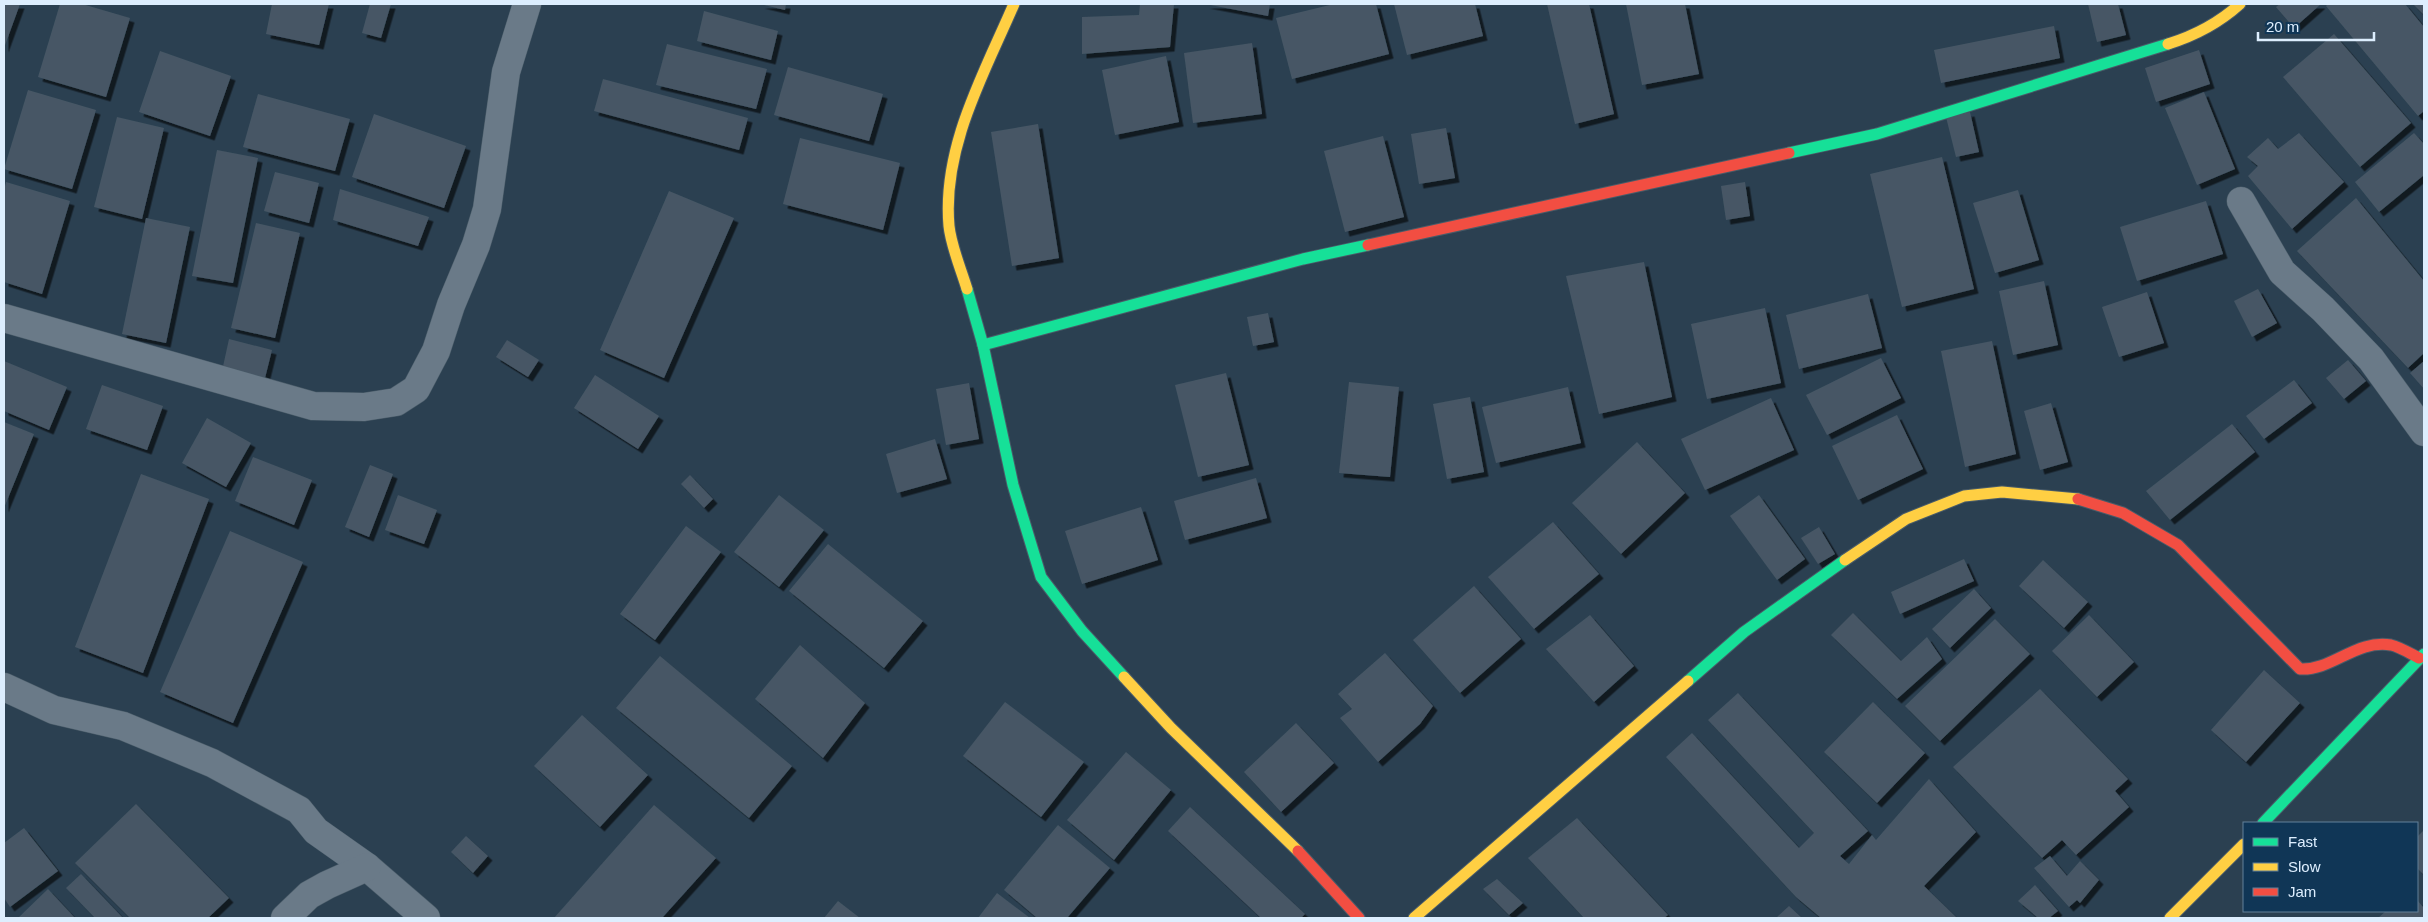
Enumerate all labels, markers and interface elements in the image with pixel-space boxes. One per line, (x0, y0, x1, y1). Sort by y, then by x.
scale bar (2258, 10, 2374, 42)
text: 20 m (2266, 18, 2299, 35)
legend (2243, 822, 2418, 912)
text: Fast (2288, 833, 2318, 850)
text: Slow (2288, 858, 2321, 875)
text: Jam (2288, 883, 2316, 900)

